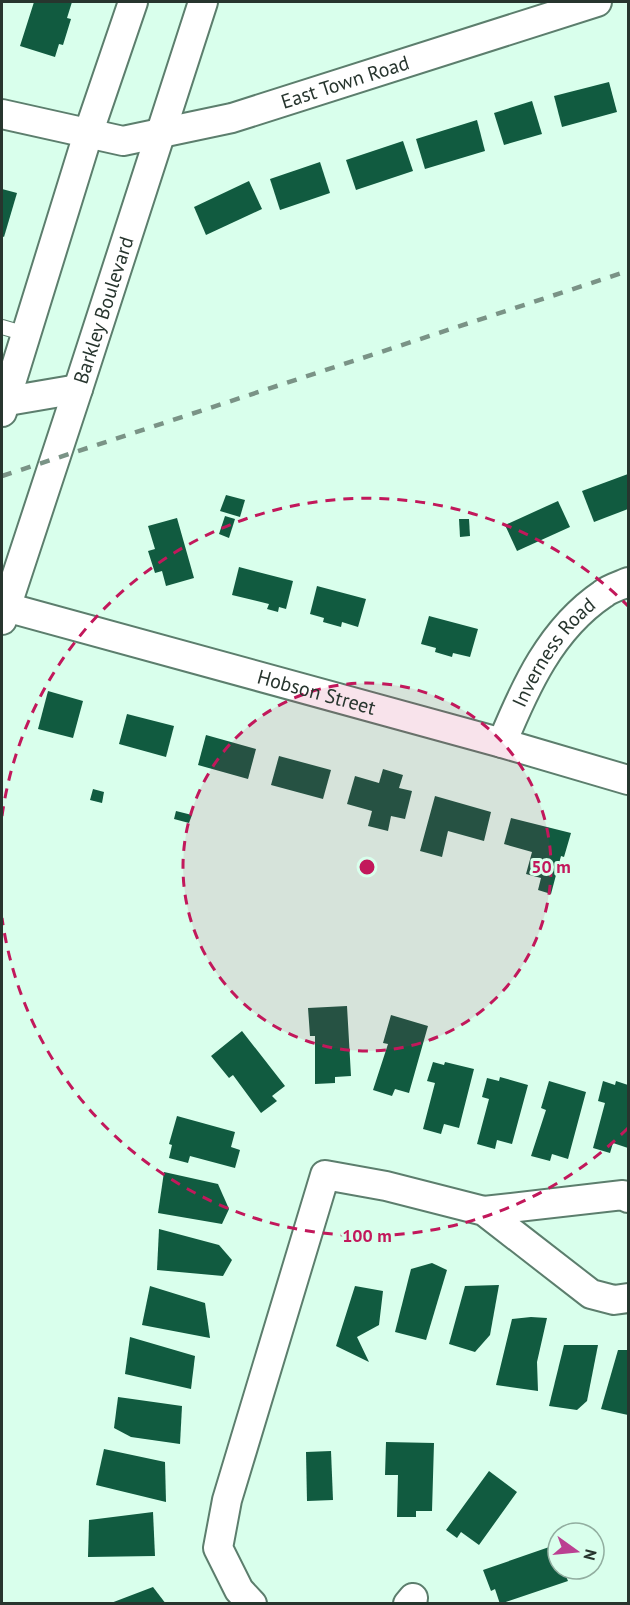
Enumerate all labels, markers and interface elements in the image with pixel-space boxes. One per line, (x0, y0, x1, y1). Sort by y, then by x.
street label: East Town Road (278, 50, 412, 115)
street label: Barkley Boulevard (67, 233, 139, 387)
street label: Inverness Road (506, 592, 601, 711)
street label: Hobson Street (254, 664, 379, 721)
text: 50 m (531, 855, 571, 878)
centre of rings (357, 857, 377, 877)
text: 100 m (342, 1224, 392, 1247)
north arrow (546, 1521, 606, 1581)
text: N (579, 1547, 602, 1563)

